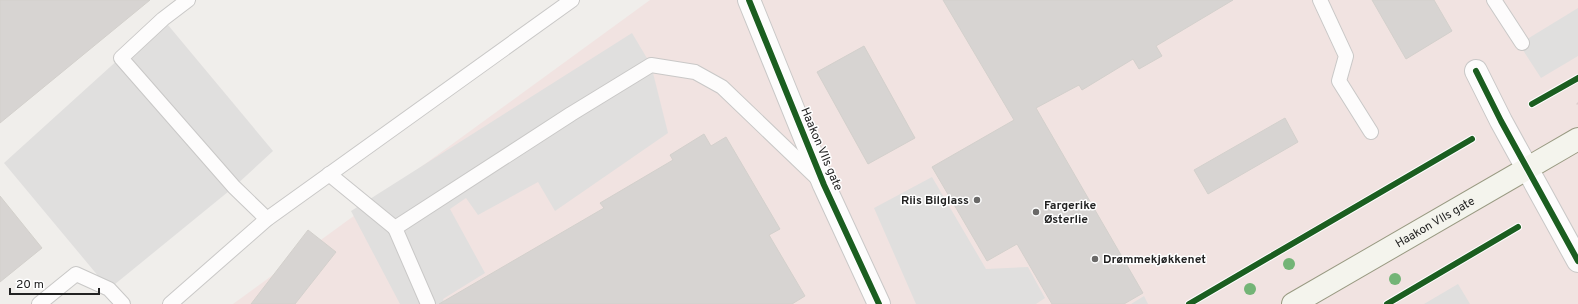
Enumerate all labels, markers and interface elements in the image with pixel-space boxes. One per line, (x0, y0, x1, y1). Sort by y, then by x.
street label: Haakon VIIs gate (796, 105, 846, 194)
place label: Riis Bilglass (901, 193, 969, 209)
street label: Haakon VIIs gate (1393, 193, 1478, 252)
marker: Riis Bilglass (972, 195, 982, 205)
place label: Fargerike Østerlie (1044, 198, 1097, 228)
marker: Fargerike Østerlie (1031, 207, 1041, 217)
place label: Drømmekjøkkenet (1103, 252, 1206, 268)
marker: Drømmekjøkkenet (1090, 254, 1100, 264)
scale bar (10, 270, 99, 296)
text: 20 m (16, 277, 44, 293)

